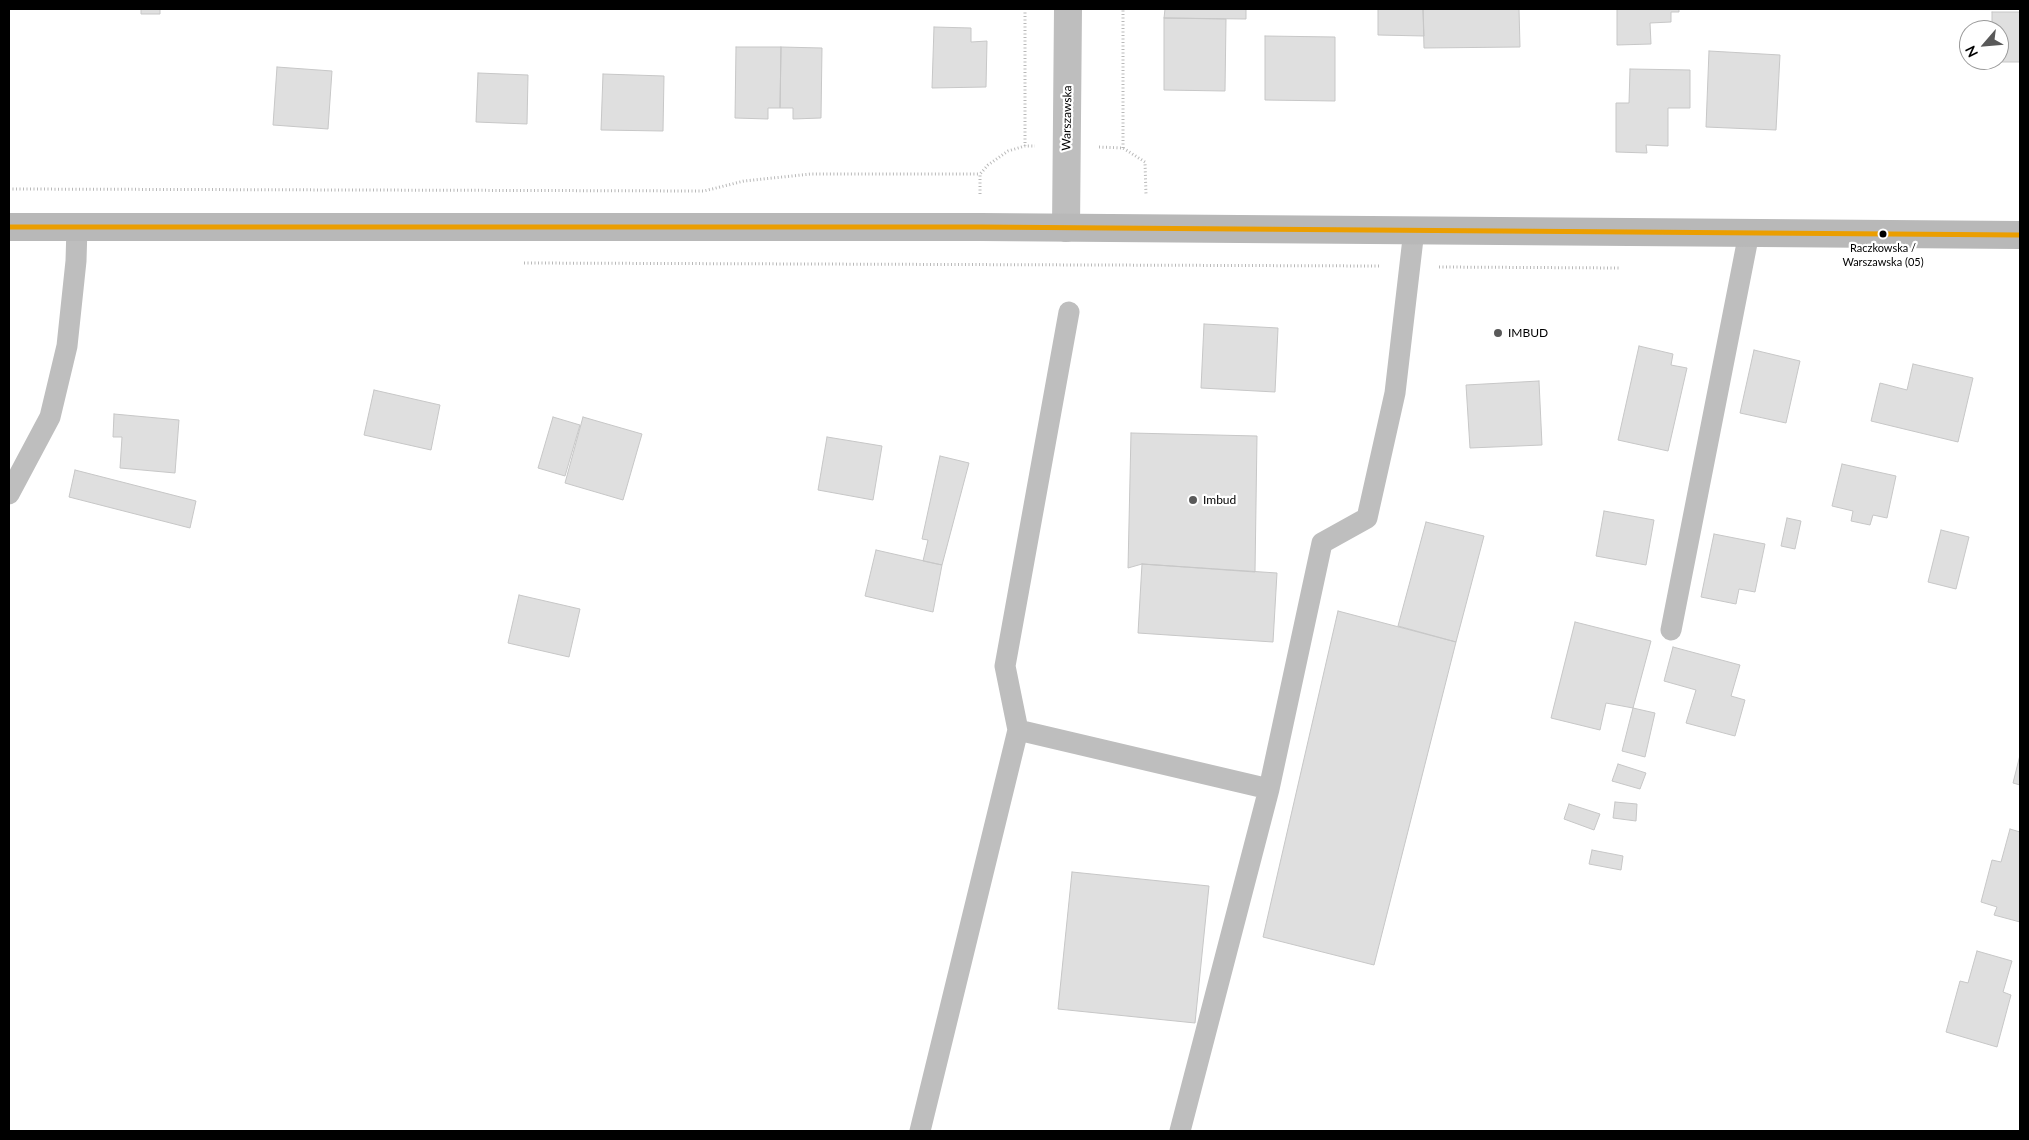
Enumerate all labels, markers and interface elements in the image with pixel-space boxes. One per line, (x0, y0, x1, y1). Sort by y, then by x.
north arrow (1959, 20, 2009, 70)
text: N (1961, 43, 1981, 60)
street label: Warszawska (1059, 85, 1075, 151)
marker: Raczkowska / Warszawska (05) (1878, 229, 1888, 239)
place label: Raczkowska / Warszawska (05) (1842, 241, 1924, 267)
place label: IMBUD (1508, 326, 1548, 340)
marker: IMBUD (1492, 327, 1504, 339)
place label: Imbud (1203, 493, 1236, 507)
marker: Imbud (1187, 494, 1199, 506)

